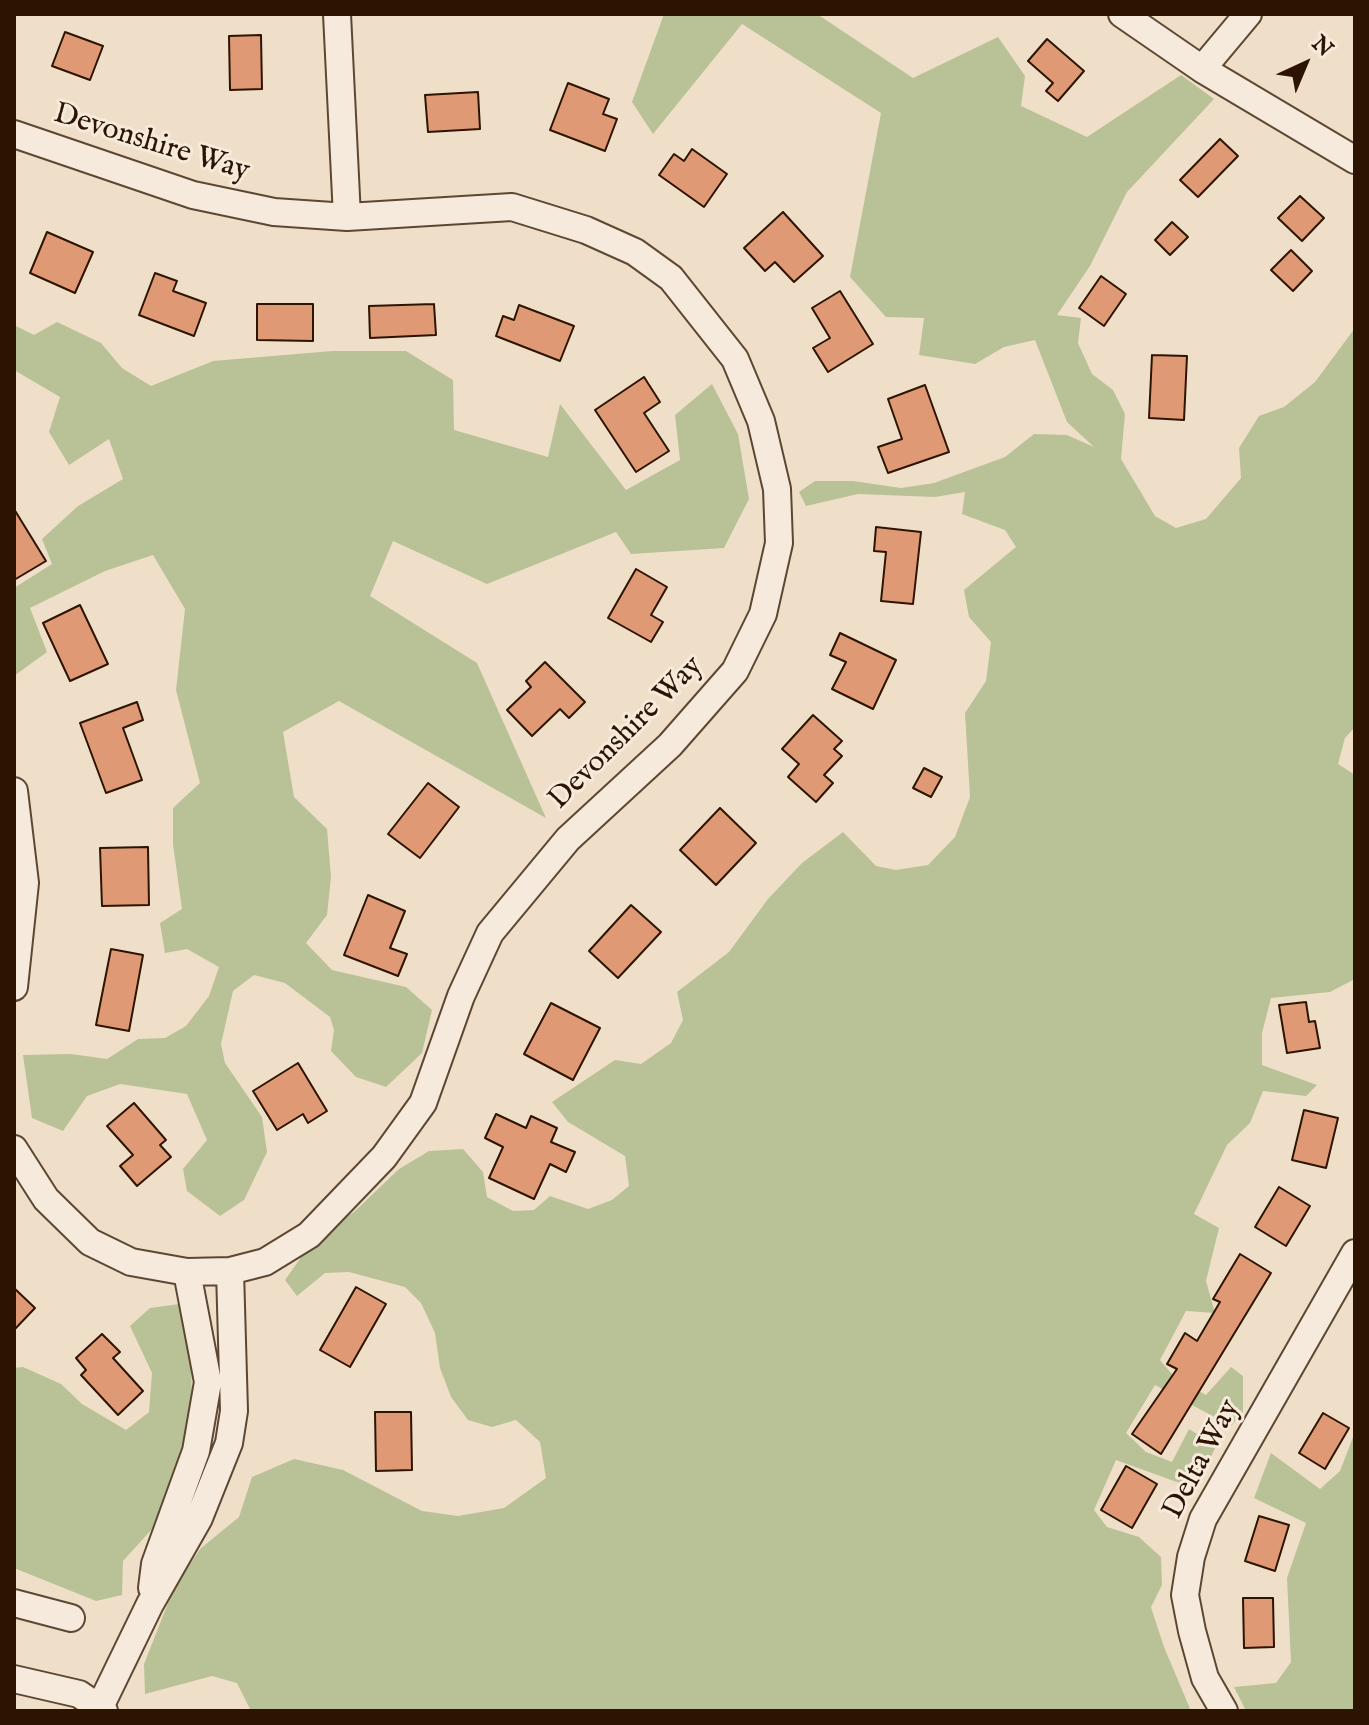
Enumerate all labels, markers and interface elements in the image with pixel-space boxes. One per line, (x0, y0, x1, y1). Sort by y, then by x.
north arrow (1265, 24, 1345, 104)
text: N (1305, 30, 1338, 63)
street label: Devonshire Way (49, 97, 253, 191)
street label: Devonshire Way (543, 650, 711, 818)
street label: Delta Way (1157, 1394, 1249, 1526)

